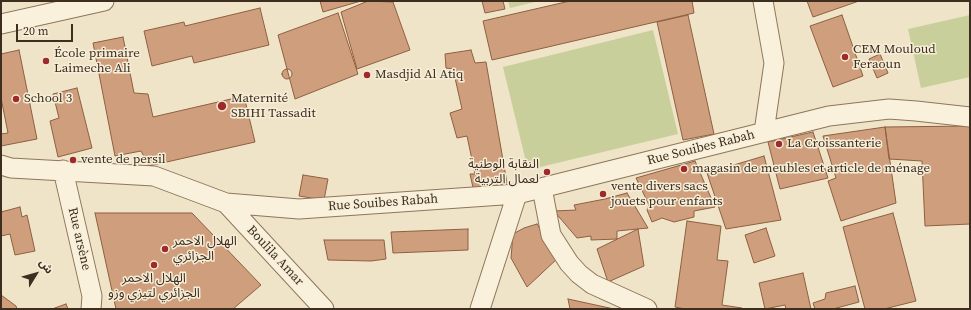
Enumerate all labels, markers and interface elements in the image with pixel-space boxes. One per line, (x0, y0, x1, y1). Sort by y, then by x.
scale bar (18, 16, 75, 42)
text: 20 m (23, 23, 49, 39)
place label: CEM Mouloud Feraoun (853, 42, 936, 73)
place label: École primaire Laimeche Ali (54, 46, 140, 77)
marker: CEM Mouloud Feraoun (840, 52, 850, 62)
marker: École primaire Laimeche Ali (41, 56, 51, 66)
place label: Masdjid Al Atiq (375, 67, 463, 83)
marker: Masdjid Al Atiq (362, 70, 372, 80)
place label: School 3 (24, 91, 72, 107)
place label: Maternité SBIHI Tassadit (231, 91, 316, 122)
marker: School 3 (11, 94, 21, 104)
marker: Maternité SBIHI Tassadit (216, 100, 228, 112)
street label: Rue Souibes Rabah (646, 127, 756, 169)
place label: La Croissanterie (787, 136, 881, 152)
marker: La Croissanterie (774, 139, 784, 149)
place label: vente de persil (81, 152, 166, 168)
marker: vente de persil (68, 155, 78, 165)
place label: النقابة الوطنية لعمال التربية (468, 157, 539, 188)
place label: magasin de meubles et article de ménage (692, 161, 930, 177)
marker: magasin de meubles et article de ménage (679, 164, 689, 174)
marker: النقابة الوطنية لعمال التربية (542, 167, 552, 177)
place label: vente divers sacs jouets pour enfants (611, 179, 723, 210)
marker: vente divers sacs jouets pour enfants (598, 189, 608, 199)
street label: Rue Souibes Rabah (327, 191, 439, 215)
street label: Rue arsène (64, 206, 94, 272)
street label: Boulila Amar (243, 223, 307, 289)
place label: الهلال الاحمر الجزائري (173, 234, 237, 265)
marker: الهلال الاحمر الجزائري (160, 244, 170, 254)
north arrow (16, 254, 56, 294)
text: ش (35, 256, 57, 277)
marker: الهلال الاحمر الجزائري لتيزي وزو (149, 260, 159, 270)
place label: الهلال الاحمر الجزائري لتيزي وزو (108, 271, 200, 302)

